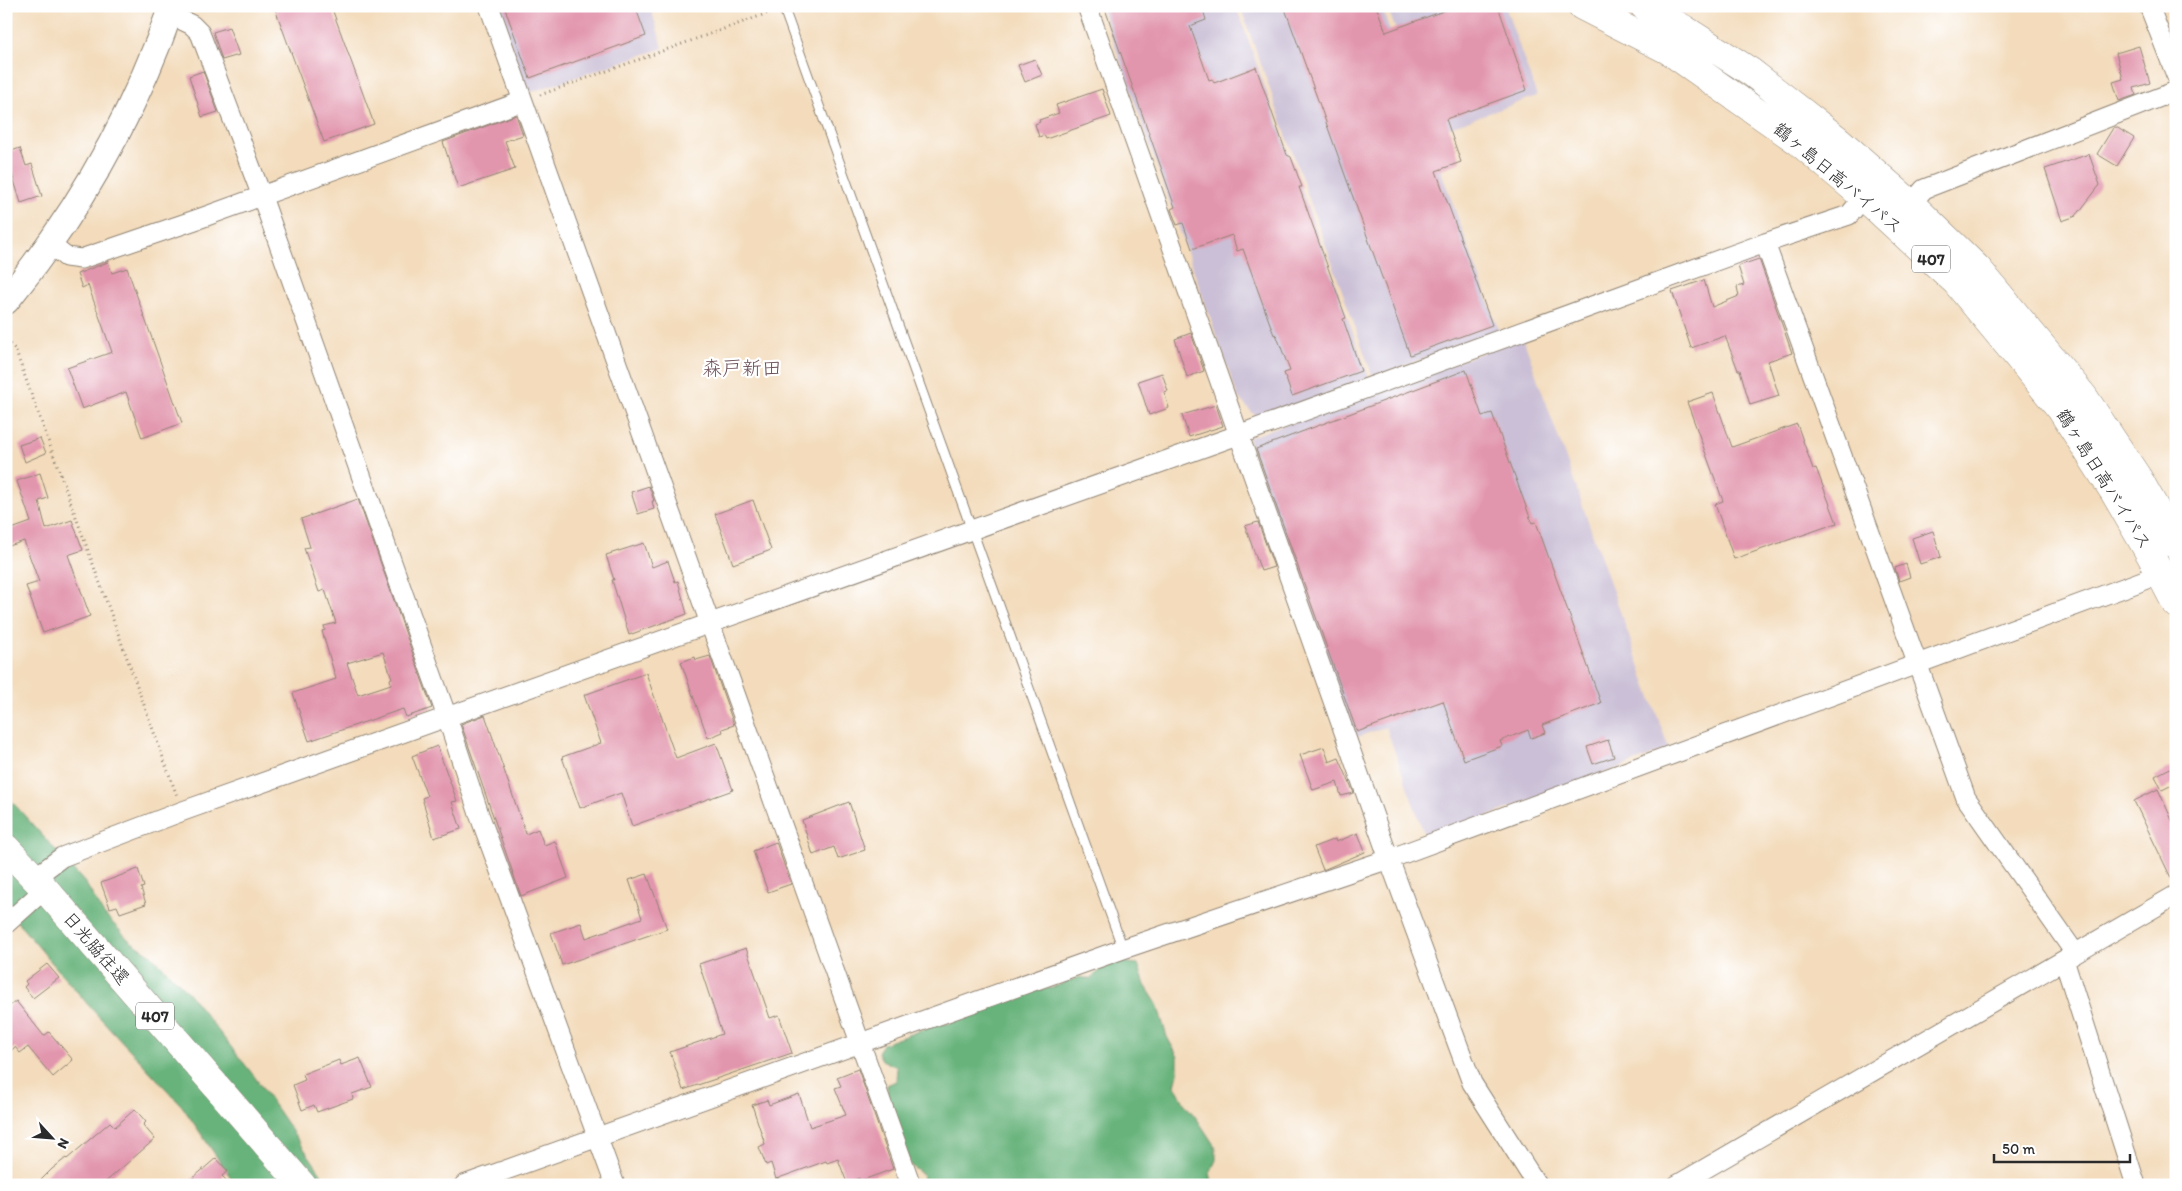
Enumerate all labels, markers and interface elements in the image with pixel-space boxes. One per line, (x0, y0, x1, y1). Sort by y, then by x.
street label: 鶴ヶ島日高バイパス (1769, 118, 1907, 238)
road number: 407 (1912, 245, 1950, 272)
district label: 森戸新田 (702, 356, 782, 380)
street label: 鶴ヶ島日高バイパス (2052, 405, 2156, 553)
street label: 日光脇往還 (58, 907, 134, 989)
road number: 407 (136, 1002, 174, 1030)
north arrow (28, 1114, 78, 1164)
scale bar (1994, 1131, 2131, 1163)
text: N (54, 1136, 73, 1151)
text: 50 m (2002, 1140, 2035, 1158)

